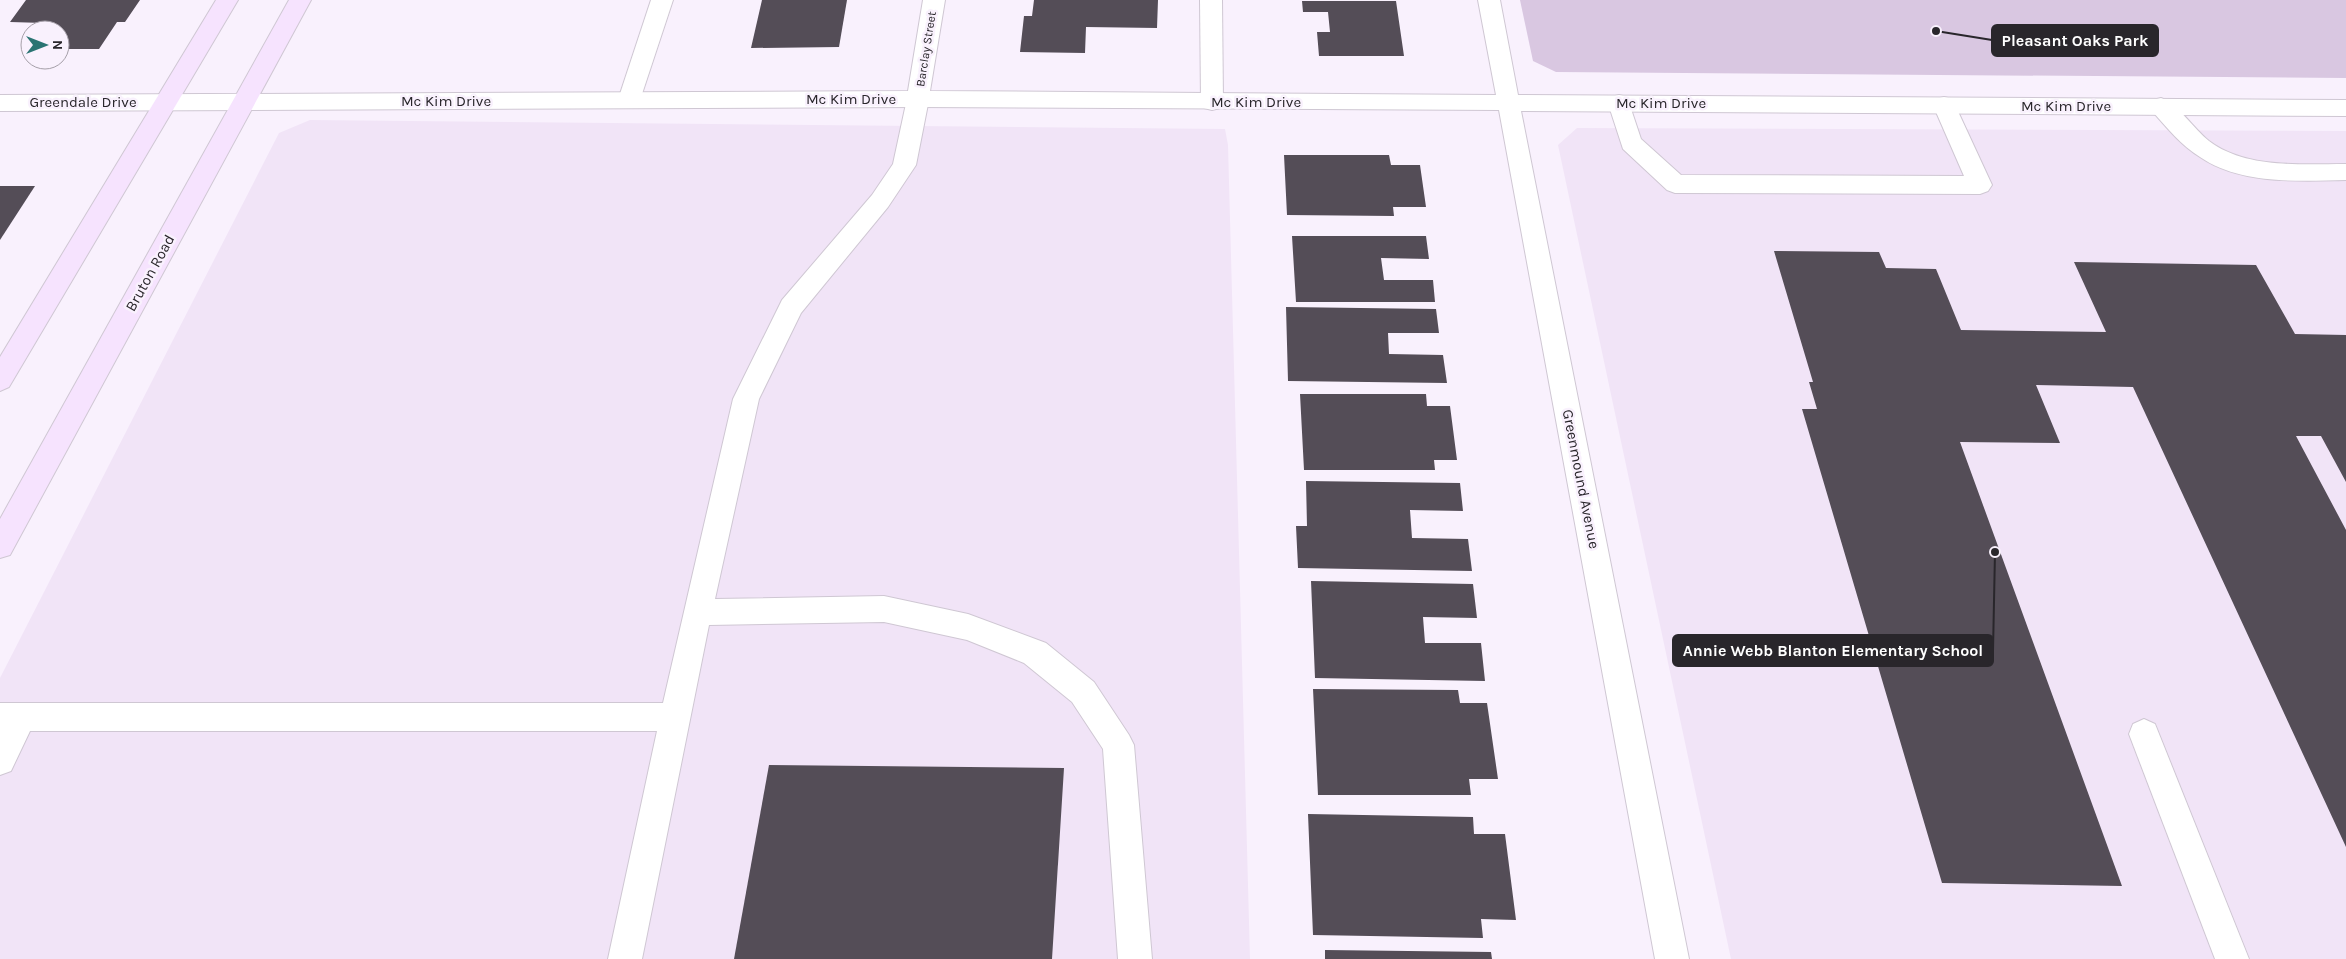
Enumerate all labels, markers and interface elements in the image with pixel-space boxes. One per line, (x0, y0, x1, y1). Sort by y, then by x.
street label: Barclay Street (913, 10, 939, 88)
north arrow (20, 20, 70, 70)
callout: Pleasant Oaks Park (1992, 25, 2158, 56)
text: Pleasant Oaks Park (2002, 31, 2149, 50)
text: N (49, 40, 66, 50)
street label: Mc Kim Drive (806, 90, 896, 108)
street label: Mc Kim Drive (401, 92, 491, 110)
street label: Greendale Drive (29, 93, 137, 111)
street label: Mc Kim Drive (1211, 93, 1301, 111)
street label: Mc Kim Drive (1616, 94, 1706, 112)
street label: Mc Kim Drive (2021, 97, 2111, 115)
street label: Bruton Road (122, 232, 178, 314)
street label: Greenmound Avenue (1559, 408, 1603, 550)
callout: Annie Webb Blanton Elementary School (1673, 635, 1993, 666)
text: Annie Webb Blanton Elementary School (1683, 641, 1983, 660)

